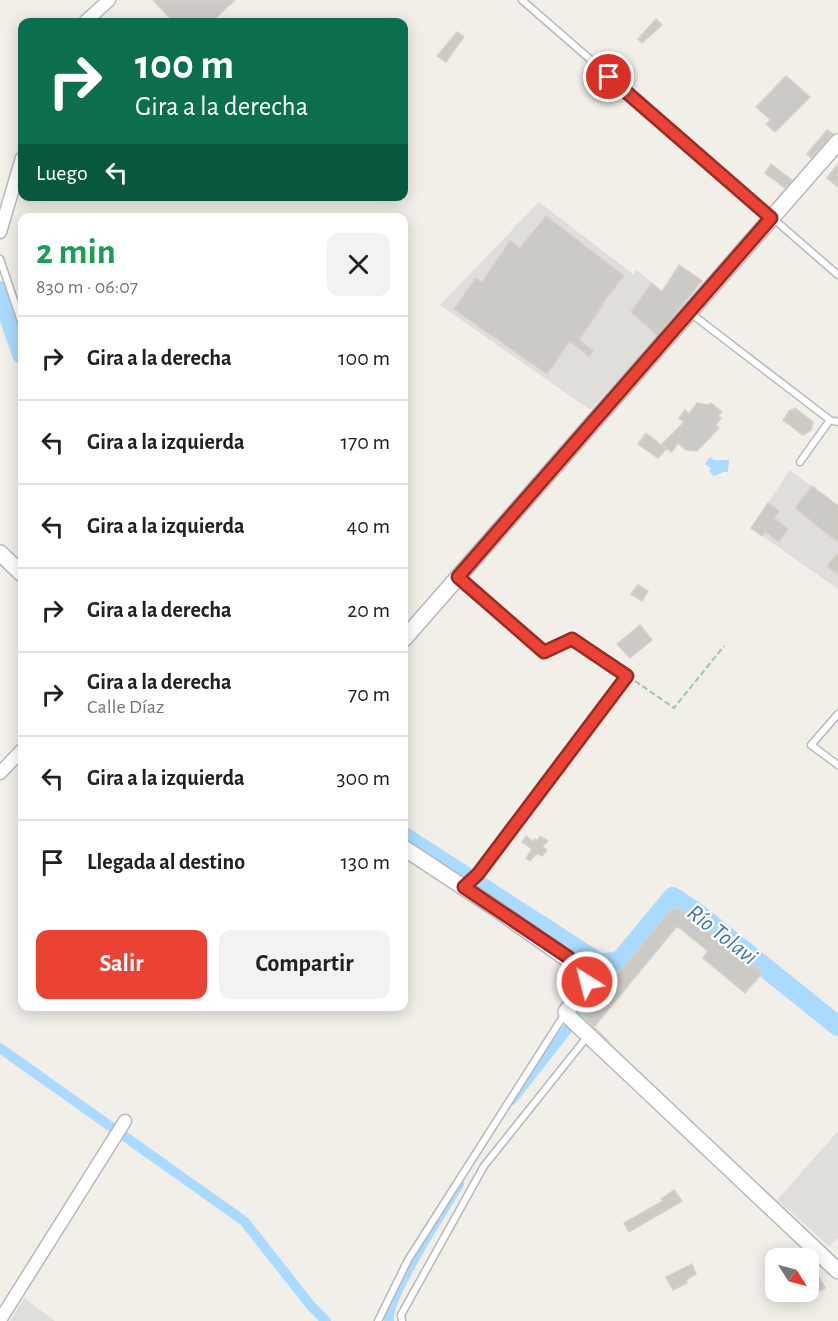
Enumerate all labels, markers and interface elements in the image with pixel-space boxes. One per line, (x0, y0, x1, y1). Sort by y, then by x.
icon: right (36, 42, 114, 120)
text: 100 m (135, 44, 234, 86)
pin (583, 51, 634, 102)
icon: arrive (592, 60, 625, 93)
text: Gira a la derecha (135, 93, 308, 120)
icon: left (100, 156, 133, 189)
text: Luego (36, 162, 88, 184)
button: close (327, 233, 390, 296)
text: 2 min (36, 234, 116, 270)
text: 830 m · 06:07 (36, 277, 138, 297)
icon: right (36, 342, 69, 375)
text: Gira a la derecha (87, 347, 232, 369)
text: 100 m (338, 347, 390, 369)
icon: left (36, 426, 69, 459)
text: Gira a la izquierda (87, 431, 245, 453)
text: 170 m (340, 431, 390, 453)
icon: left (36, 510, 69, 543)
text: Gira a la izquierda (87, 515, 245, 537)
text: 40 m (347, 515, 390, 537)
icon: right (36, 594, 69, 627)
text: Gira a la derecha (87, 599, 232, 621)
text: 20 m (347, 599, 390, 621)
text: Gira a la derecha (87, 671, 232, 693)
icon: right (36, 678, 69, 711)
text: 70 m (348, 683, 390, 705)
text: Calle Díaz (87, 697, 164, 717)
icon: left (36, 762, 69, 795)
text: Gira a la izquierda (87, 767, 245, 789)
text: 300 m (336, 767, 390, 789)
icon: arrive (36, 846, 69, 879)
text: Llegada al destino (87, 851, 245, 873)
text: 130 m (341, 851, 390, 873)
water label: Río Tolavi (682, 900, 762, 970)
button: Salir (36, 930, 207, 999)
button: Compartir (219, 930, 390, 999)
position arrow (555, 950, 619, 1014)
north arrow (765, 1248, 819, 1302)
map controls (765, 1248, 819, 1302)

